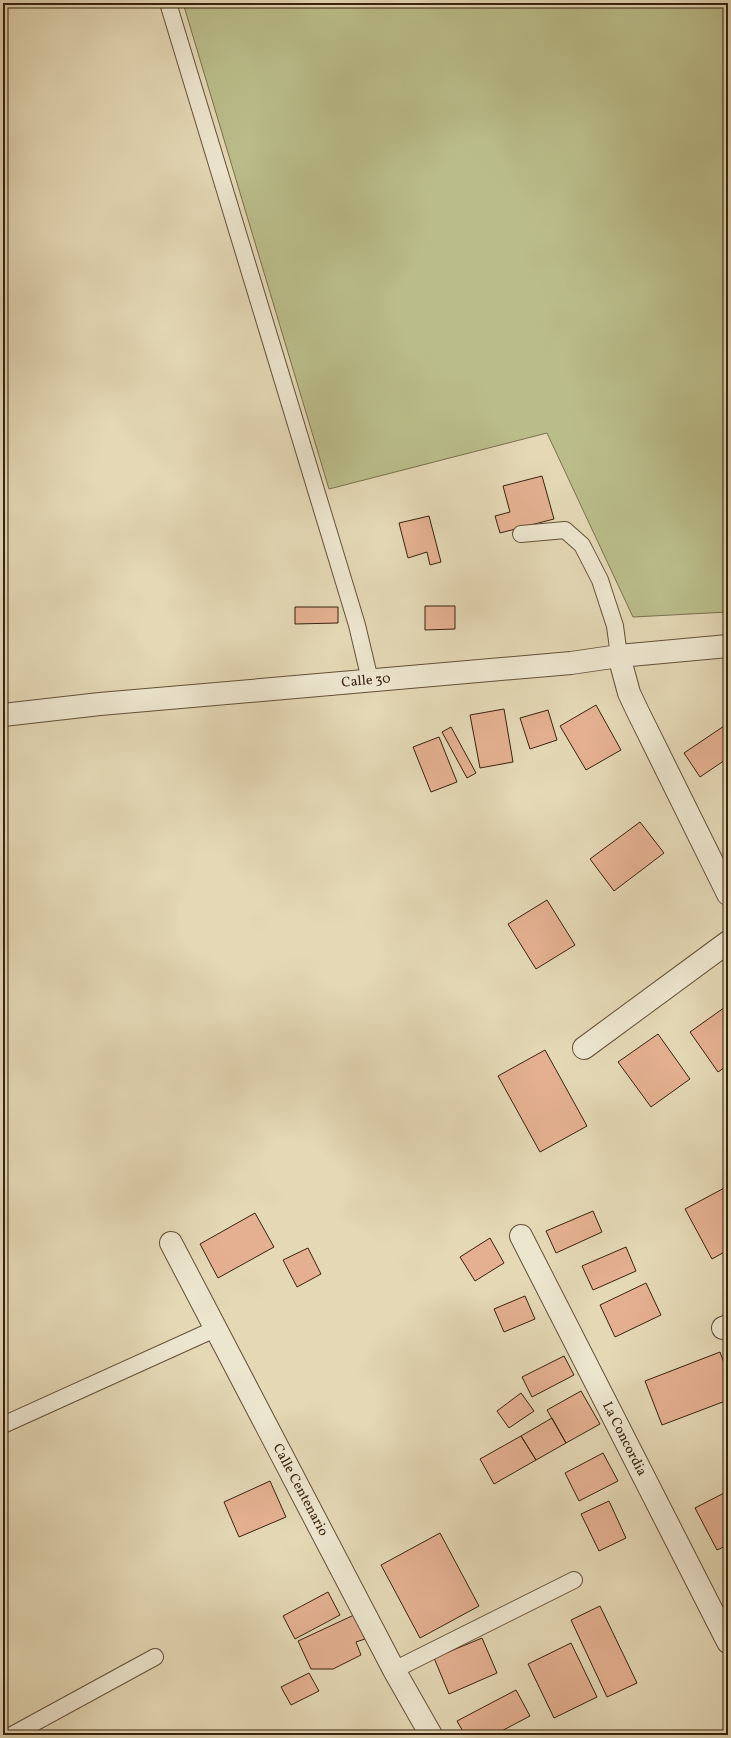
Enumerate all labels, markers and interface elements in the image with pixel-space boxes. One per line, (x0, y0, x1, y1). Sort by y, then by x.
street label: Calle 30 (341, 669, 391, 693)
street label: La Concordia (597, 1399, 651, 1480)
street label: Calle Centenario (268, 1440, 332, 1540)

